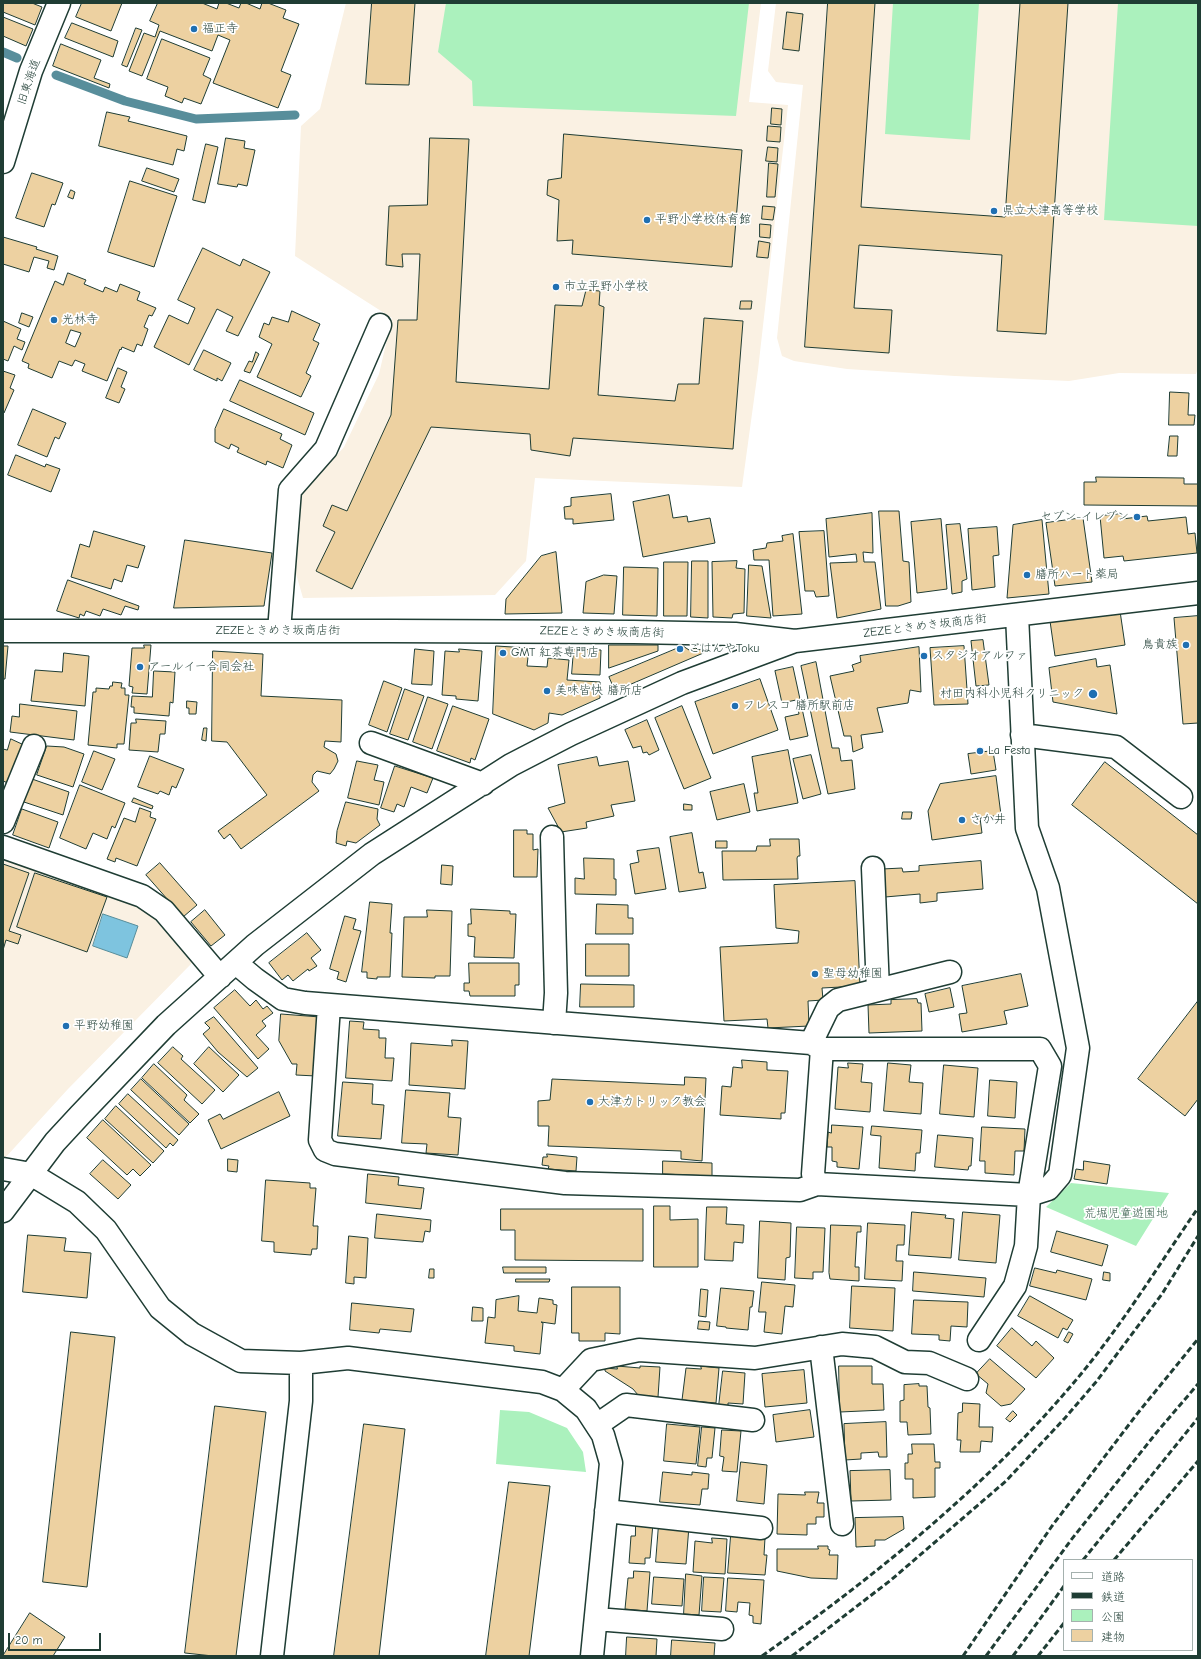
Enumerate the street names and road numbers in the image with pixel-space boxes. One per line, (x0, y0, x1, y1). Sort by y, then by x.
street label: 旧東海道 (14, 57, 44, 107)
street label: ZEZEときめき坂商店街 (862, 611, 988, 641)
street label: ZEZEときめき坂商店街 (216, 624, 340, 638)
street label: ZEZEときめき坂商店街 (540, 624, 664, 640)

